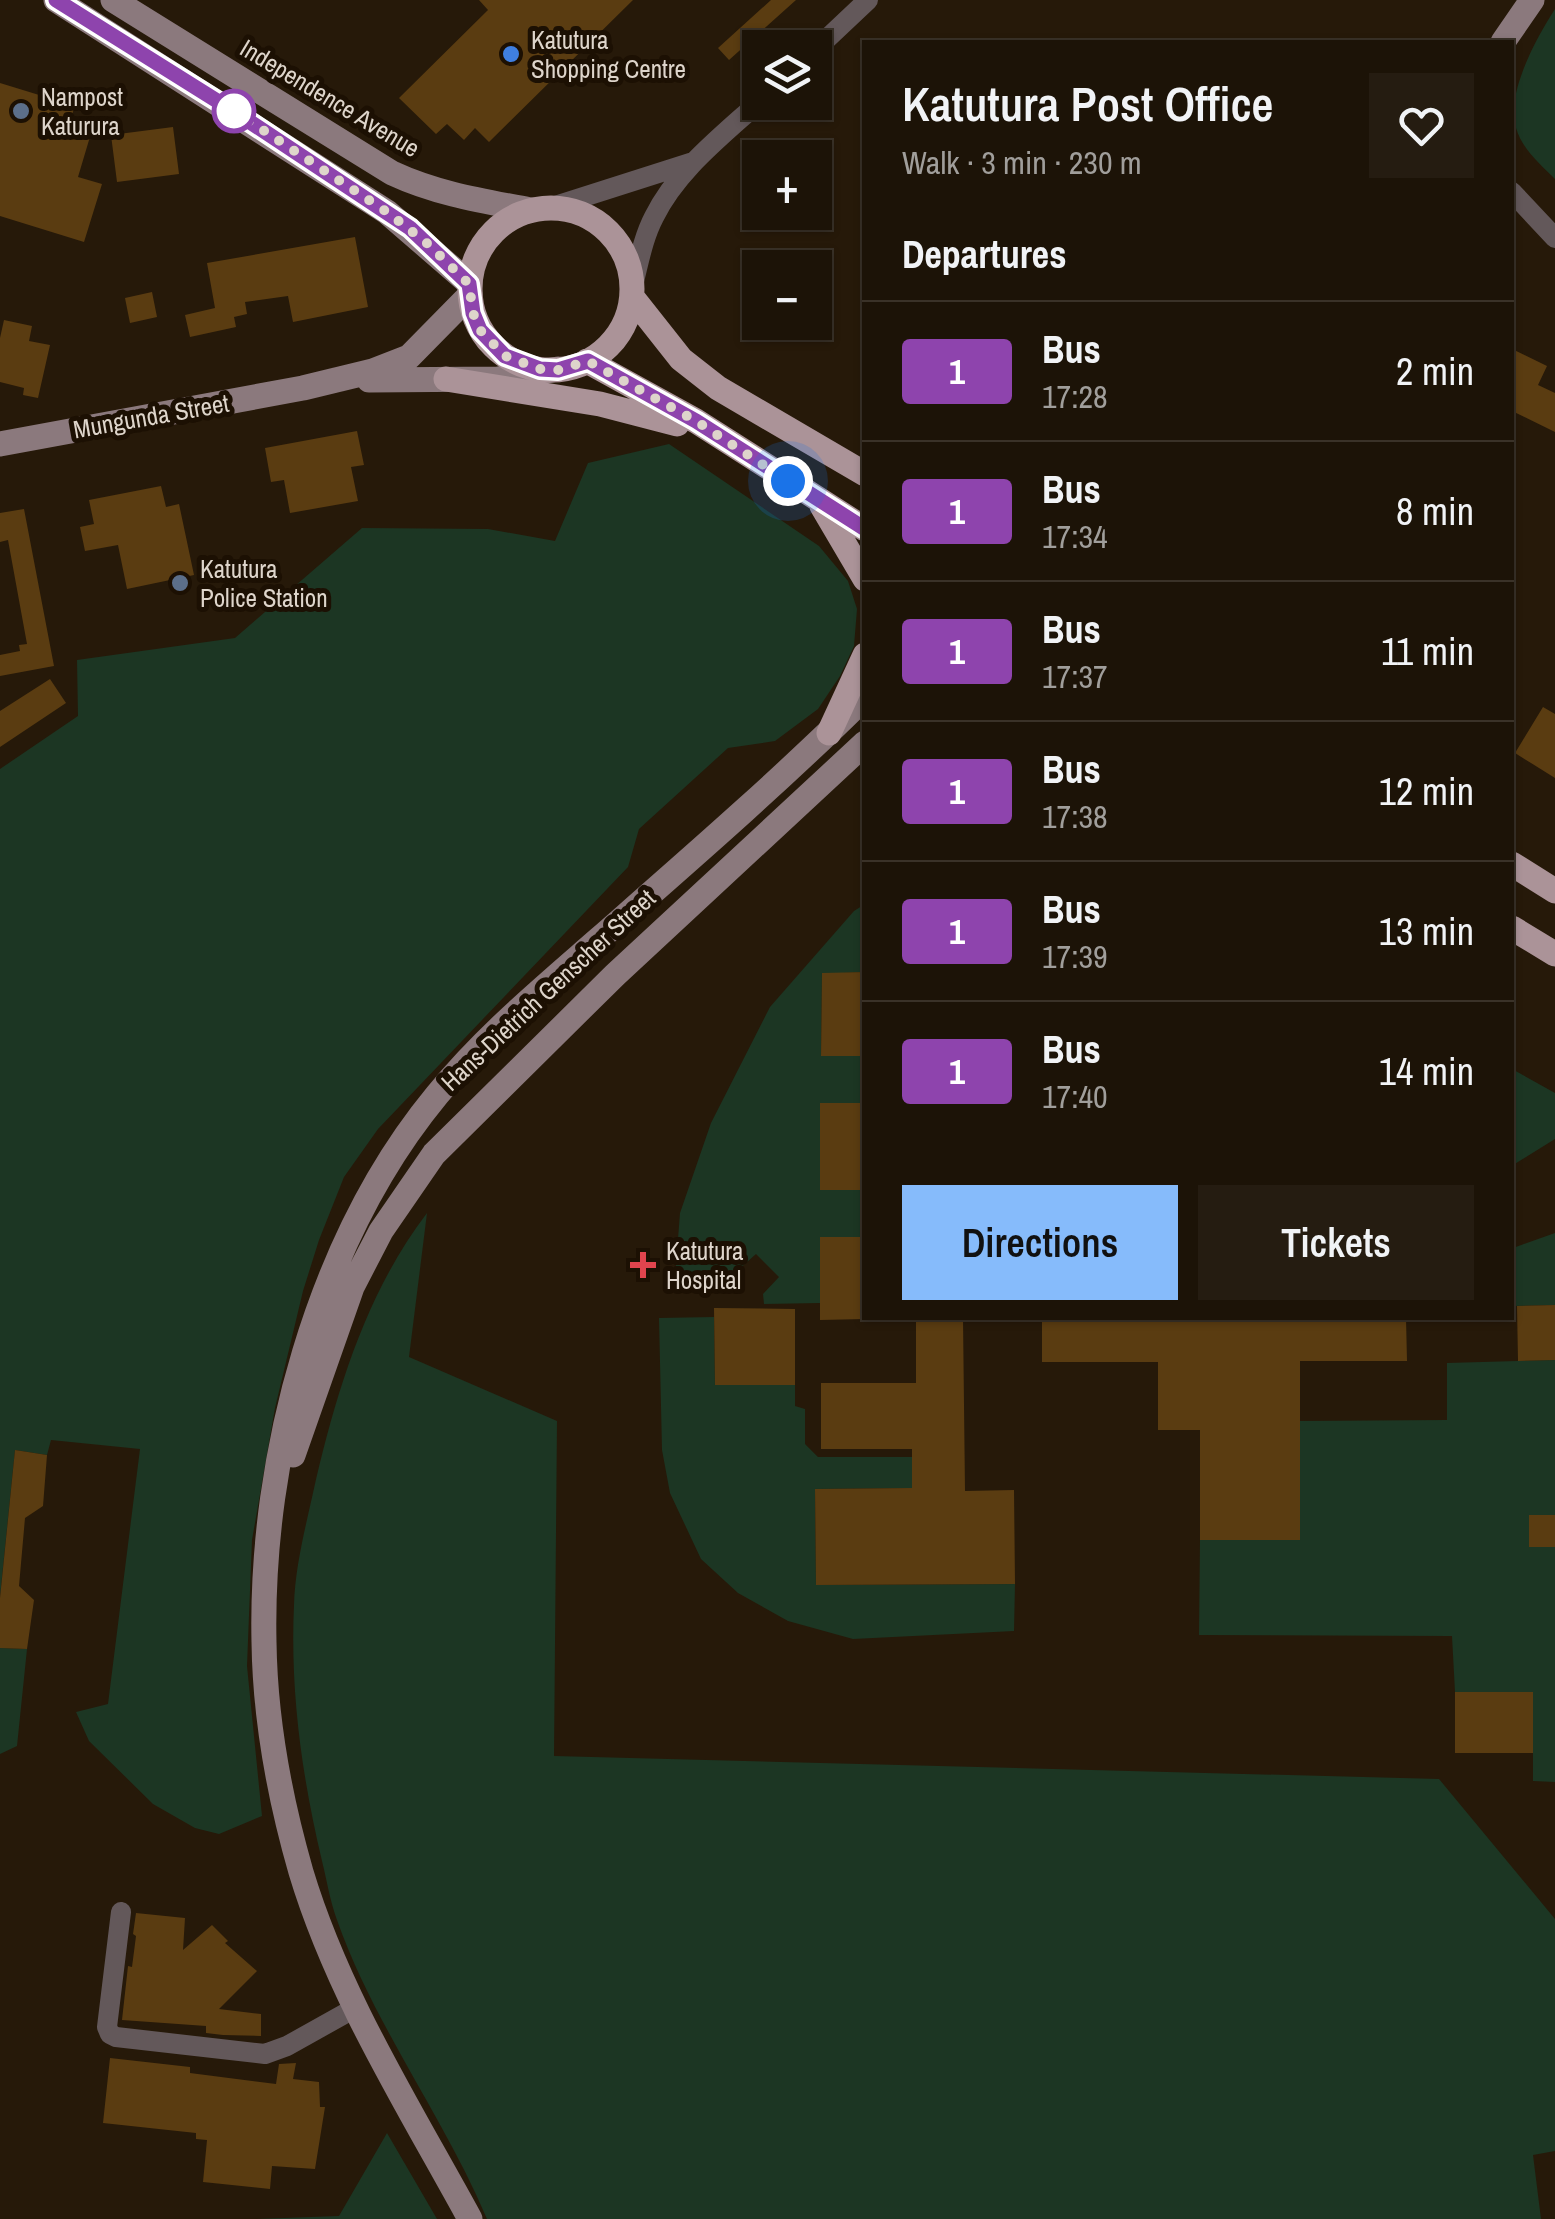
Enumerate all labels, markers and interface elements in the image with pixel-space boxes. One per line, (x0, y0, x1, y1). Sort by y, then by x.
place label: Katutura Shopping Centre (531, 23, 686, 86)
map controls (742, 30, 832, 340)
button: layers (742, 30, 832, 120)
street label: Independence Avenue (234, 31, 426, 165)
marker: Katutura Shopping Centre (500, 43, 522, 65)
text: Katutura Post Office (902, 71, 1273, 136)
button: heart (1369, 73, 1474, 178)
place label: Nampost Katurura (41, 80, 123, 143)
unlabelled marker (213, 90, 255, 132)
marker: Nampost Katurura (10, 100, 32, 122)
button: + (742, 140, 832, 230)
text: Walk · 3 min · 230 m (902, 141, 1142, 184)
text: Departures (902, 229, 1067, 280)
button: − (742, 250, 832, 340)
text: Bus (1042, 324, 1101, 375)
text: 2 min (1396, 346, 1474, 397)
text: 1 (949, 348, 965, 395)
text: 17:28 (1042, 375, 1108, 418)
street label: Mungunda Street (71, 386, 232, 446)
your location (763, 456, 813, 506)
text: Bus (1042, 464, 1101, 515)
text: 8 min (1396, 486, 1474, 537)
text: 1 (949, 488, 965, 535)
text: 17:34 (1042, 515, 1108, 558)
place label: Katutura Police Station (200, 552, 328, 615)
marker: Katutura Police Station (169, 572, 191, 594)
text: Bus (1042, 604, 1101, 655)
text: 11 min (1381, 626, 1474, 677)
text: 1 (949, 628, 965, 675)
text: 17:37 (1042, 655, 1108, 698)
text: Bus (1042, 744, 1101, 795)
text: 12 min (1379, 766, 1474, 817)
text: 1 (949, 768, 965, 815)
text: 17:38 (1042, 795, 1108, 838)
street label: Hans-Dietrich Genscher Street (433, 881, 663, 1098)
text: Bus (1042, 884, 1101, 935)
text: 13 min (1379, 906, 1474, 957)
text: 1 (949, 908, 965, 955)
text: 17:39 (1042, 935, 1108, 978)
text: Bus (1042, 1024, 1101, 1075)
text: 14 min (1379, 1046, 1474, 1097)
text: 1 (949, 1048, 965, 1095)
text: 17:40 (1042, 1075, 1108, 1118)
button: Directions (902, 1185, 1178, 1300)
button: Tickets (1198, 1185, 1474, 1300)
place label: Katutura Hospital (666, 1234, 744, 1297)
marker: Katutura Hospital (630, 1252, 656, 1278)

